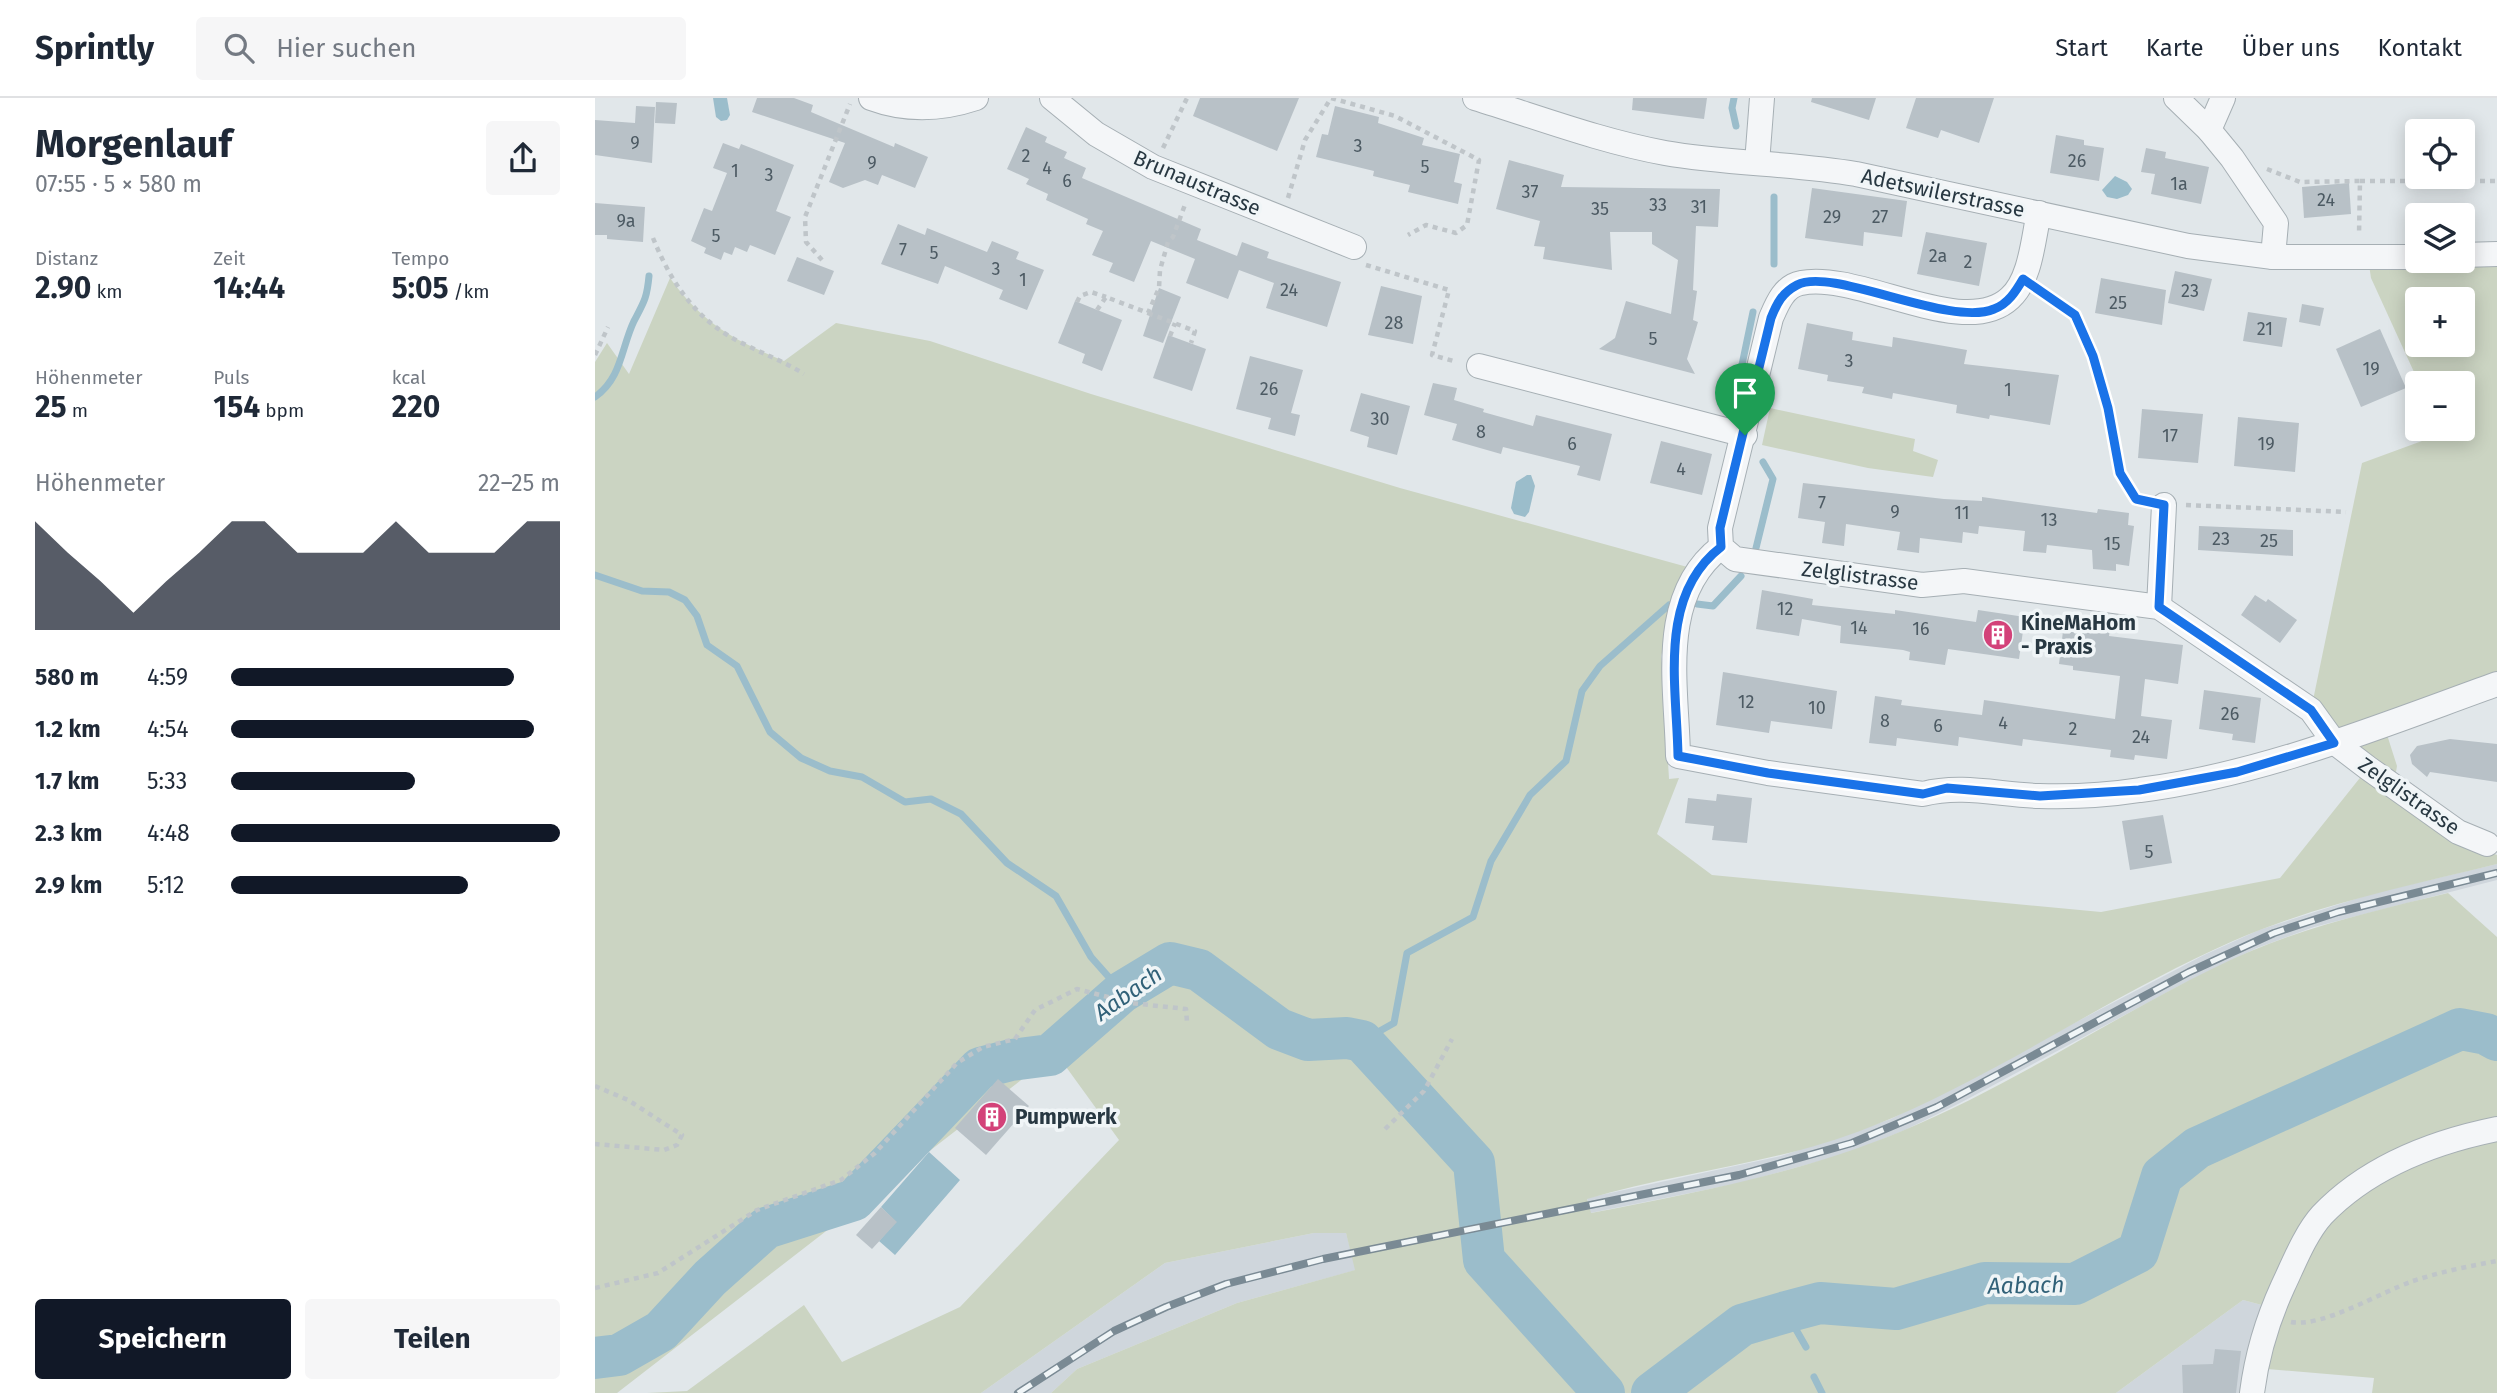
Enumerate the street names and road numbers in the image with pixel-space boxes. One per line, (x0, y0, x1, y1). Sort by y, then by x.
street label: Brunaustrasse (1129, 144, 1265, 222)
street label: Adetswilerstrasse (1859, 163, 2027, 223)
street label: Zelglistrasse (1800, 556, 1920, 596)
street label: Zelglistrasse (2353, 752, 2465, 840)

